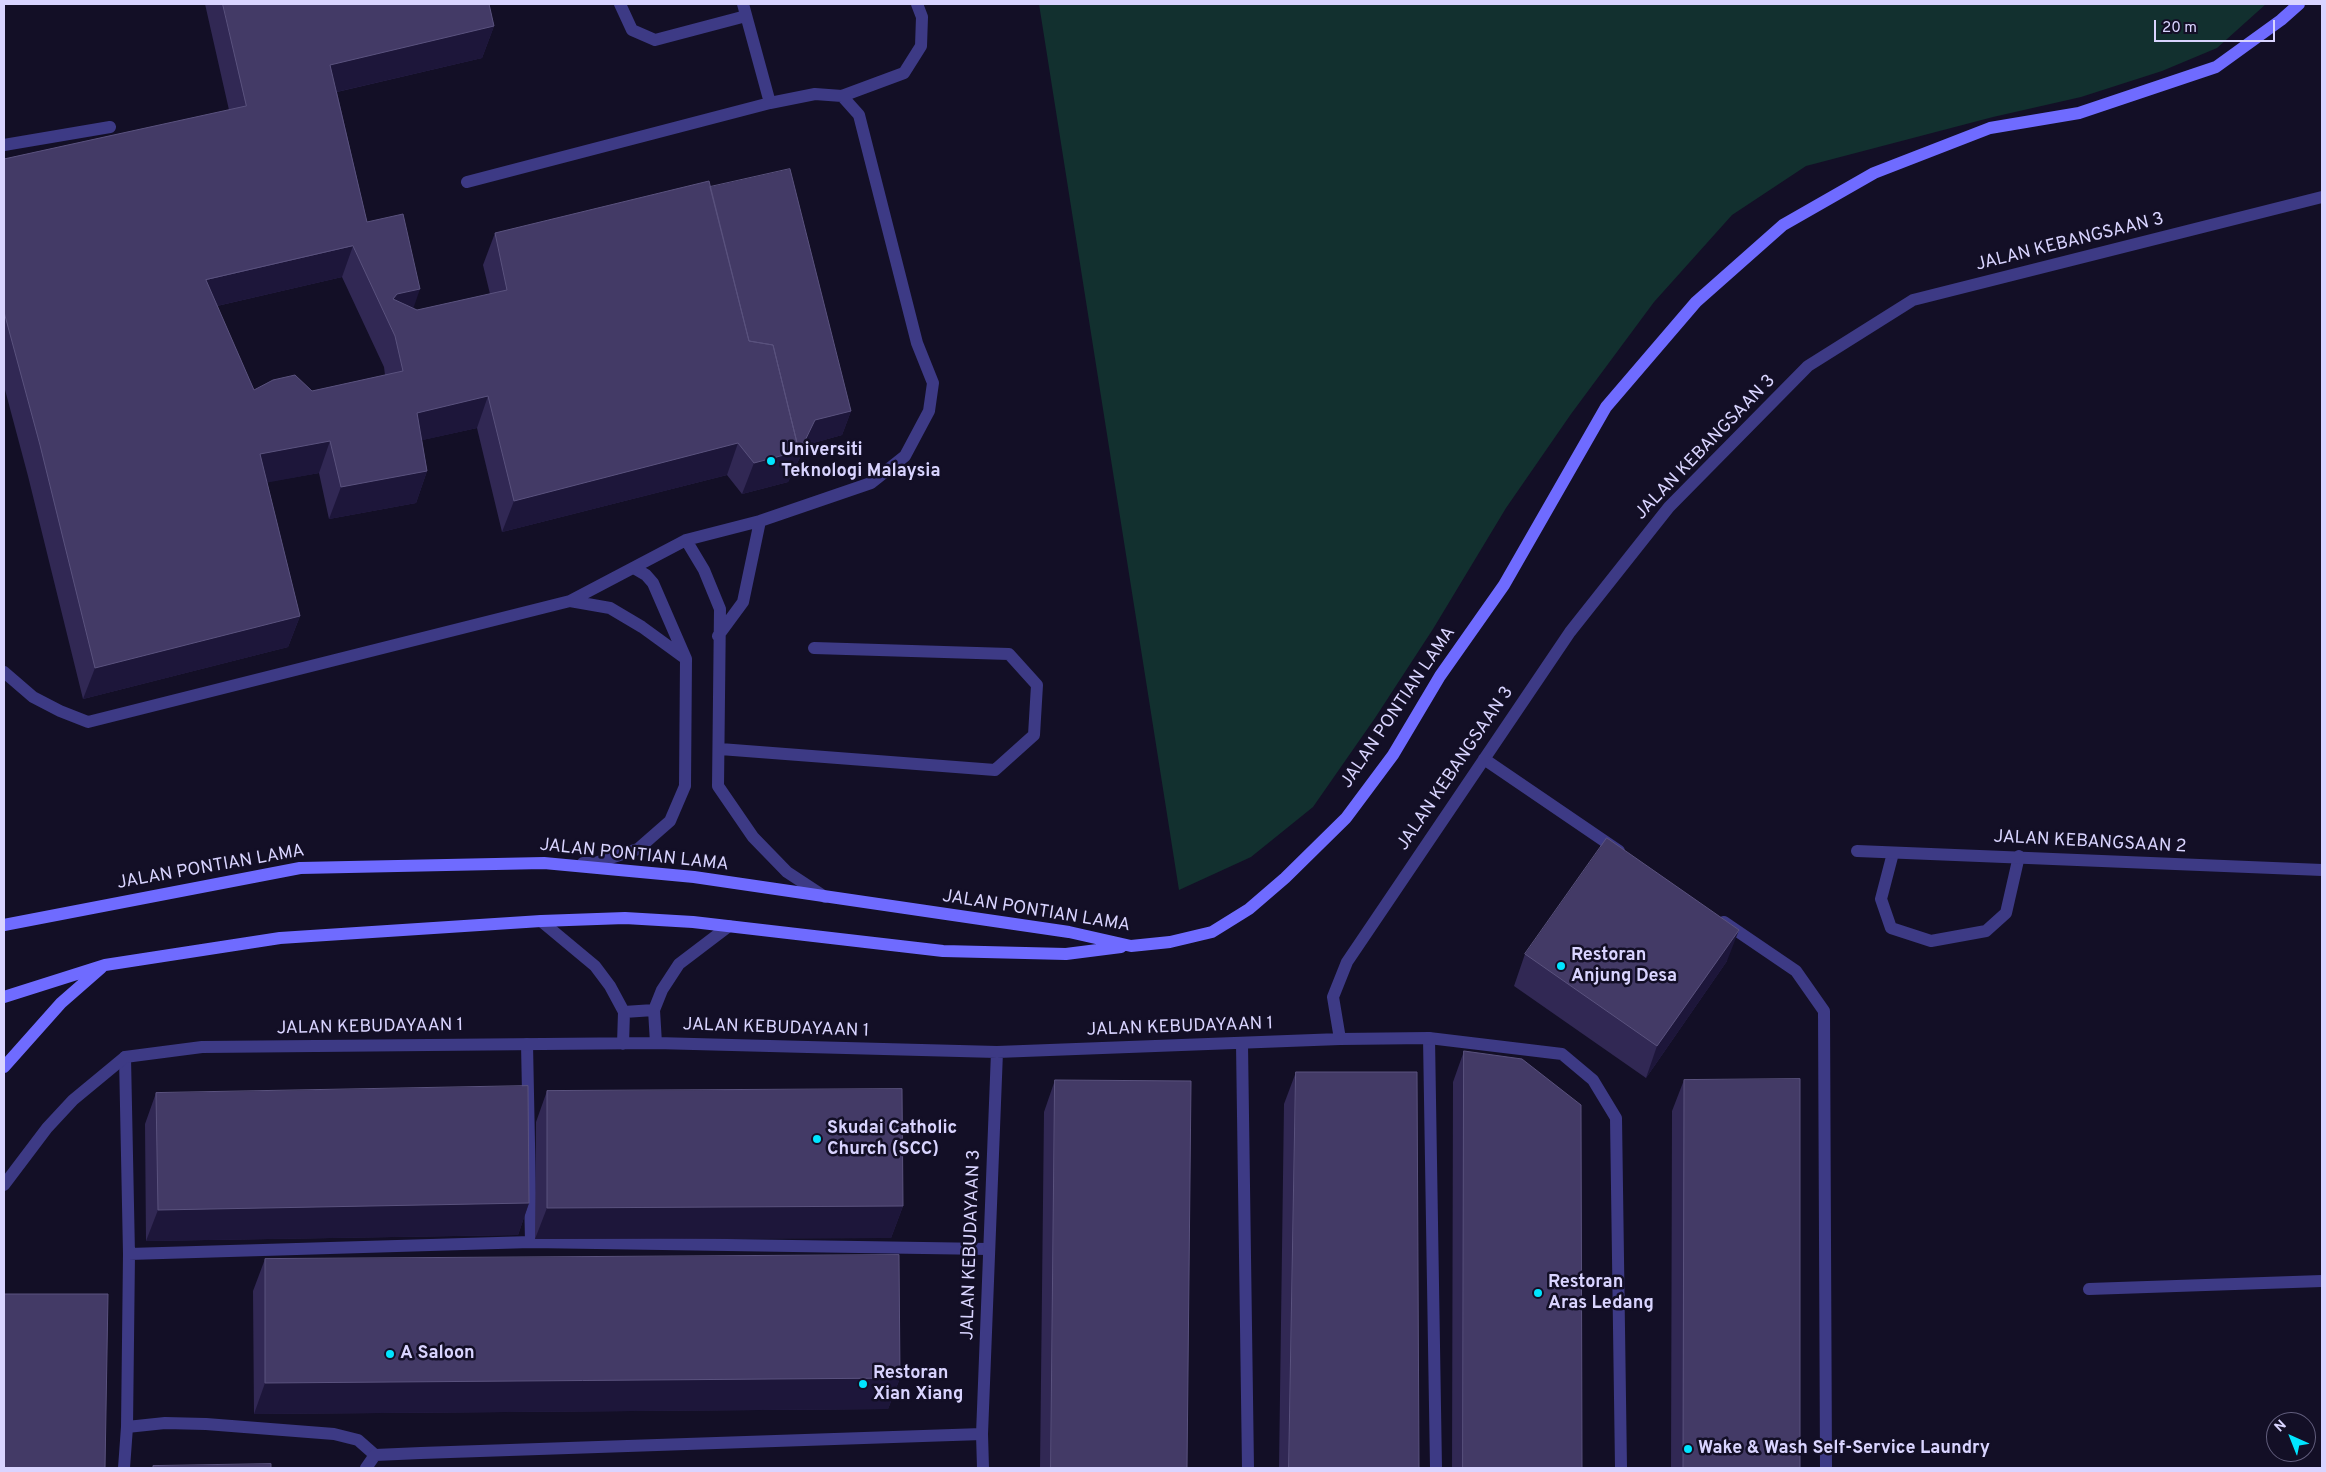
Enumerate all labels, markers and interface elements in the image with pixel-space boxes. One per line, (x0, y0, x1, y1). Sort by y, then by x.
scale bar (2156, 10, 2277, 42)
text: 20 m (2162, 19, 2197, 38)
street label: JALAN KEBANGSAAN 3 (1974, 209, 2166, 277)
street label: JALAN KEBANGSAAN 3 (1631, 371, 1781, 525)
place label: Universiti Teknologi Malaysia (781, 440, 940, 482)
marker: Universiti Teknologi Malaysia (765, 455, 777, 467)
street label: JALAN PONTIAN LAMA (1337, 623, 1461, 793)
street label: JALAN KEBANGSAAN 3 (1393, 683, 1519, 855)
street label: JALAN KEBANGSAAN 2 (1993, 827, 2187, 859)
street label: JALAN PONTIAN LAMA (538, 835, 730, 877)
street label: JALAN PONTIAN LAMA (116, 841, 306, 895)
street label: JALAN PONTIAN LAMA (941, 886, 1131, 938)
place label: Restoran Anjung Desa (1571, 945, 1677, 988)
marker: Restoran Anjung Desa (1555, 960, 1567, 972)
street label: JALAN KEBUDAYAAN 1 (1086, 1014, 1274, 1042)
street label: JALAN KEBUDAYAAN 1 (682, 1015, 870, 1043)
street label: JALAN KEBUDAYAAN 1 (276, 1016, 464, 1040)
place label: Skudai Catholic Church (SCC) (827, 1118, 957, 1160)
marker: Skudai Catholic Church (SCC) (811, 1133, 823, 1145)
street label: JALAN KEBUDAYAAN 3 (958, 1149, 986, 1341)
place label: Restoran Aras Ledang (1548, 1272, 1654, 1315)
marker: Restoran Aras Ledang (1532, 1287, 1544, 1299)
place label: A Saloon (400, 1343, 475, 1365)
marker: A Saloon (384, 1348, 396, 1360)
place label: Restoran Xian Xiang (873, 1363, 964, 1406)
marker: Restoran Xian Xiang (857, 1378, 869, 1390)
north arrow (2266, 1412, 2316, 1462)
text: N (2271, 1417, 2290, 1436)
place label: Wake & Wash Self-Service Laundry (1698, 1438, 1990, 1460)
marker: Wake & Wash Self-Service Laundry (1682, 1443, 1694, 1455)

